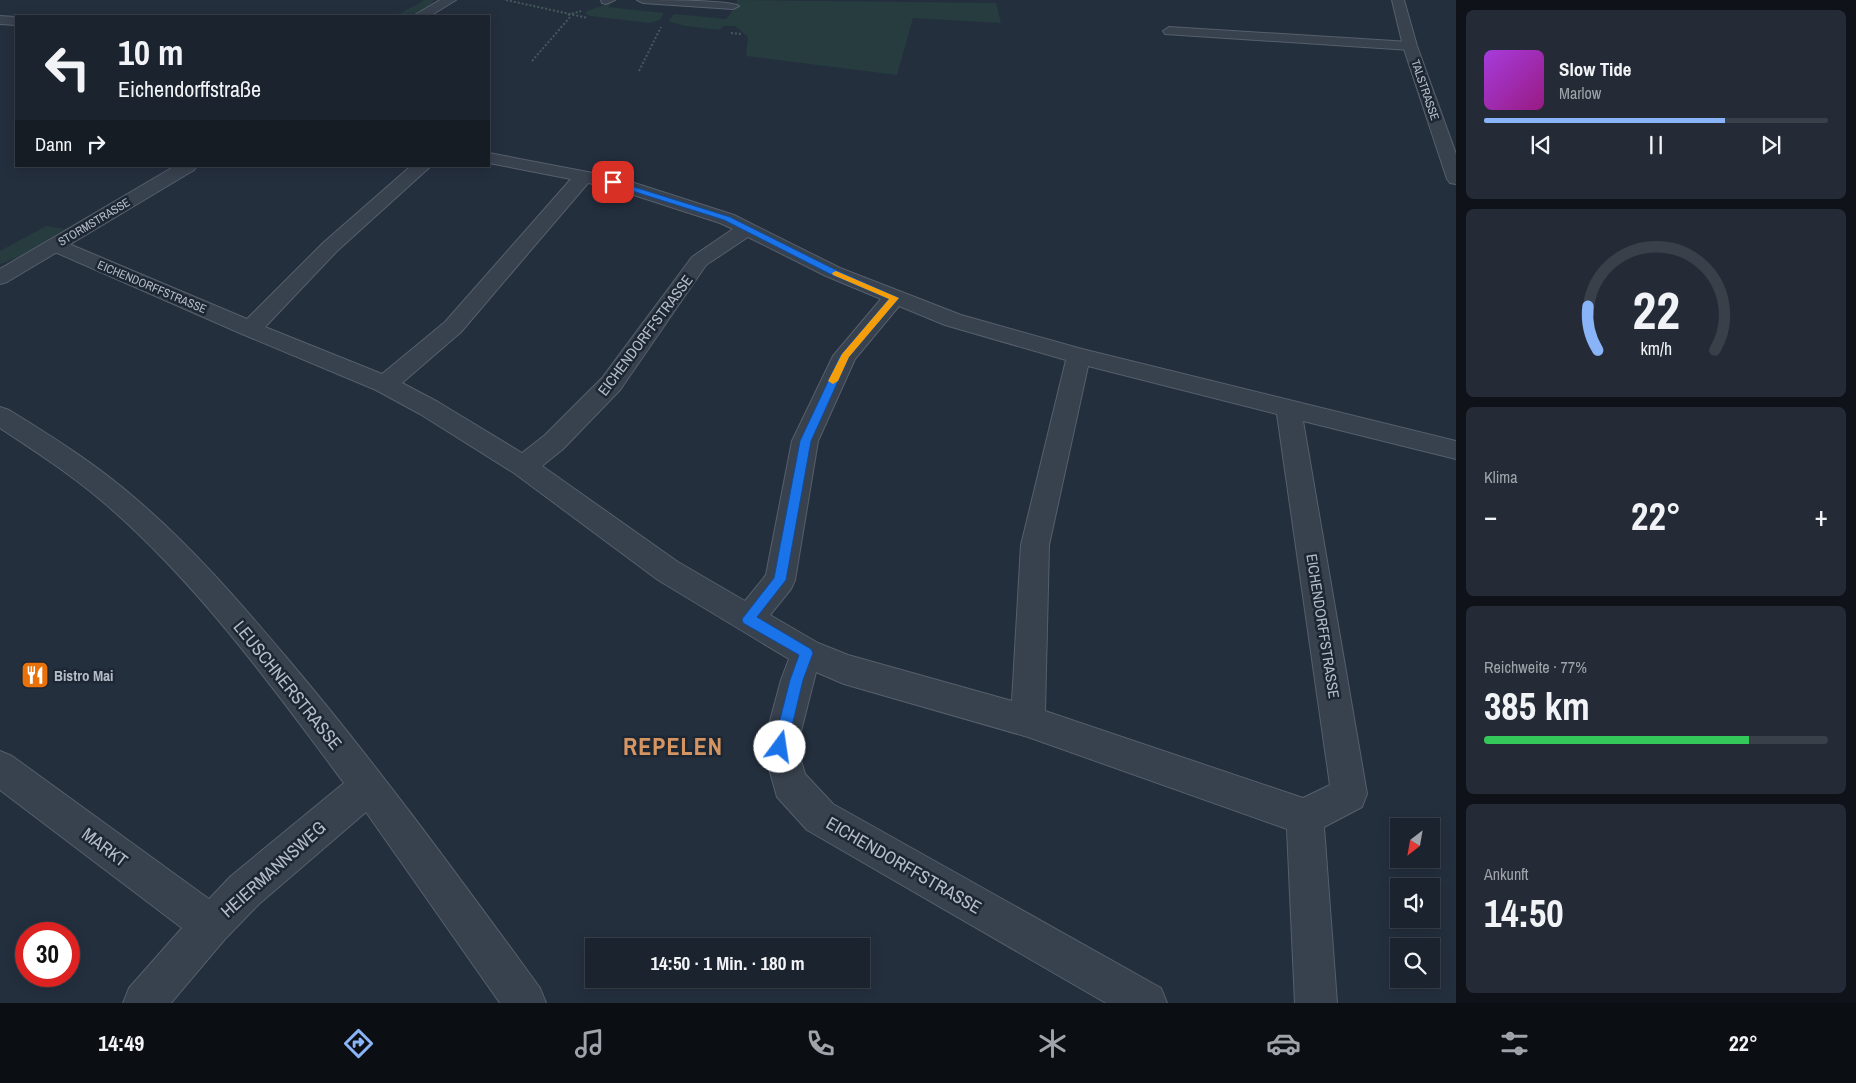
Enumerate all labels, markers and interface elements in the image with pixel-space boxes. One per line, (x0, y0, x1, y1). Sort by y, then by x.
text: 10 m (118, 29, 183, 76)
icon: left (35, 35, 100, 100)
text: Slow Tide (1559, 56, 1631, 82)
street label: TALSTRASSE (1407, 57, 1443, 123)
text: Eichendorffstraße (118, 74, 261, 104)
text: Marlow (1559, 82, 1601, 104)
icon: right (82, 130, 110, 158)
text: Dann (35, 131, 72, 157)
icon: previous (1527, 131, 1555, 159)
icon: pause (1642, 131, 1670, 159)
icon: next (1757, 131, 1785, 159)
pin (592, 161, 634, 203)
icon: arrive (599, 168, 627, 196)
street label: STORMSTRASSE (55, 194, 133, 250)
street label: EICHENDORFFSTRASSE (95, 257, 209, 317)
street label: EICHENDORFFSTRASSE (593, 270, 697, 400)
text: 22 (1632, 275, 1680, 345)
text: km/h (1640, 337, 1672, 361)
text: Klima (1484, 466, 1518, 488)
text: 22° (1631, 491, 1681, 542)
text: − (1484, 497, 1497, 535)
text: + (1815, 497, 1828, 535)
street label: EICHENDORFFSTRASSE (1301, 552, 1345, 700)
street label: LEUSCHNERSTRASSE (228, 615, 348, 755)
text: Reichweite · 77% (1484, 656, 1587, 678)
restaurant icon: Bistro Mai (20, 660, 50, 690)
place label: Bistro Mai (54, 665, 113, 686)
text: 385 km (1484, 681, 1590, 732)
position arrow (753, 720, 805, 772)
district label: REPELEN (623, 730, 723, 762)
street label: EICHENDORFFSTRASSE (822, 810, 986, 920)
street label: HEIERMANNSWEG (215, 815, 331, 923)
north arrow (1390, 818, 1440, 868)
map controls (1390, 818, 1440, 988)
street label: MARKT (77, 821, 133, 873)
text: Ankunft (1484, 863, 1529, 885)
button: sound (1390, 878, 1440, 928)
text: 14:50 (1484, 888, 1564, 939)
speed limit sign: 30 (15, 922, 80, 987)
button: search (1390, 938, 1440, 988)
text: 14:50 · 1 Min. · 180 m (650, 950, 805, 976)
icon: directions (341, 1026, 376, 1061)
icon: music (572, 1026, 607, 1061)
icon: phone (803, 1026, 838, 1061)
icon: climate (1035, 1026, 1070, 1061)
icon: car (1266, 1026, 1301, 1061)
icon: filters (1497, 1026, 1532, 1061)
text: 14:49 (98, 1028, 144, 1058)
text: 22° (1729, 1028, 1758, 1058)

